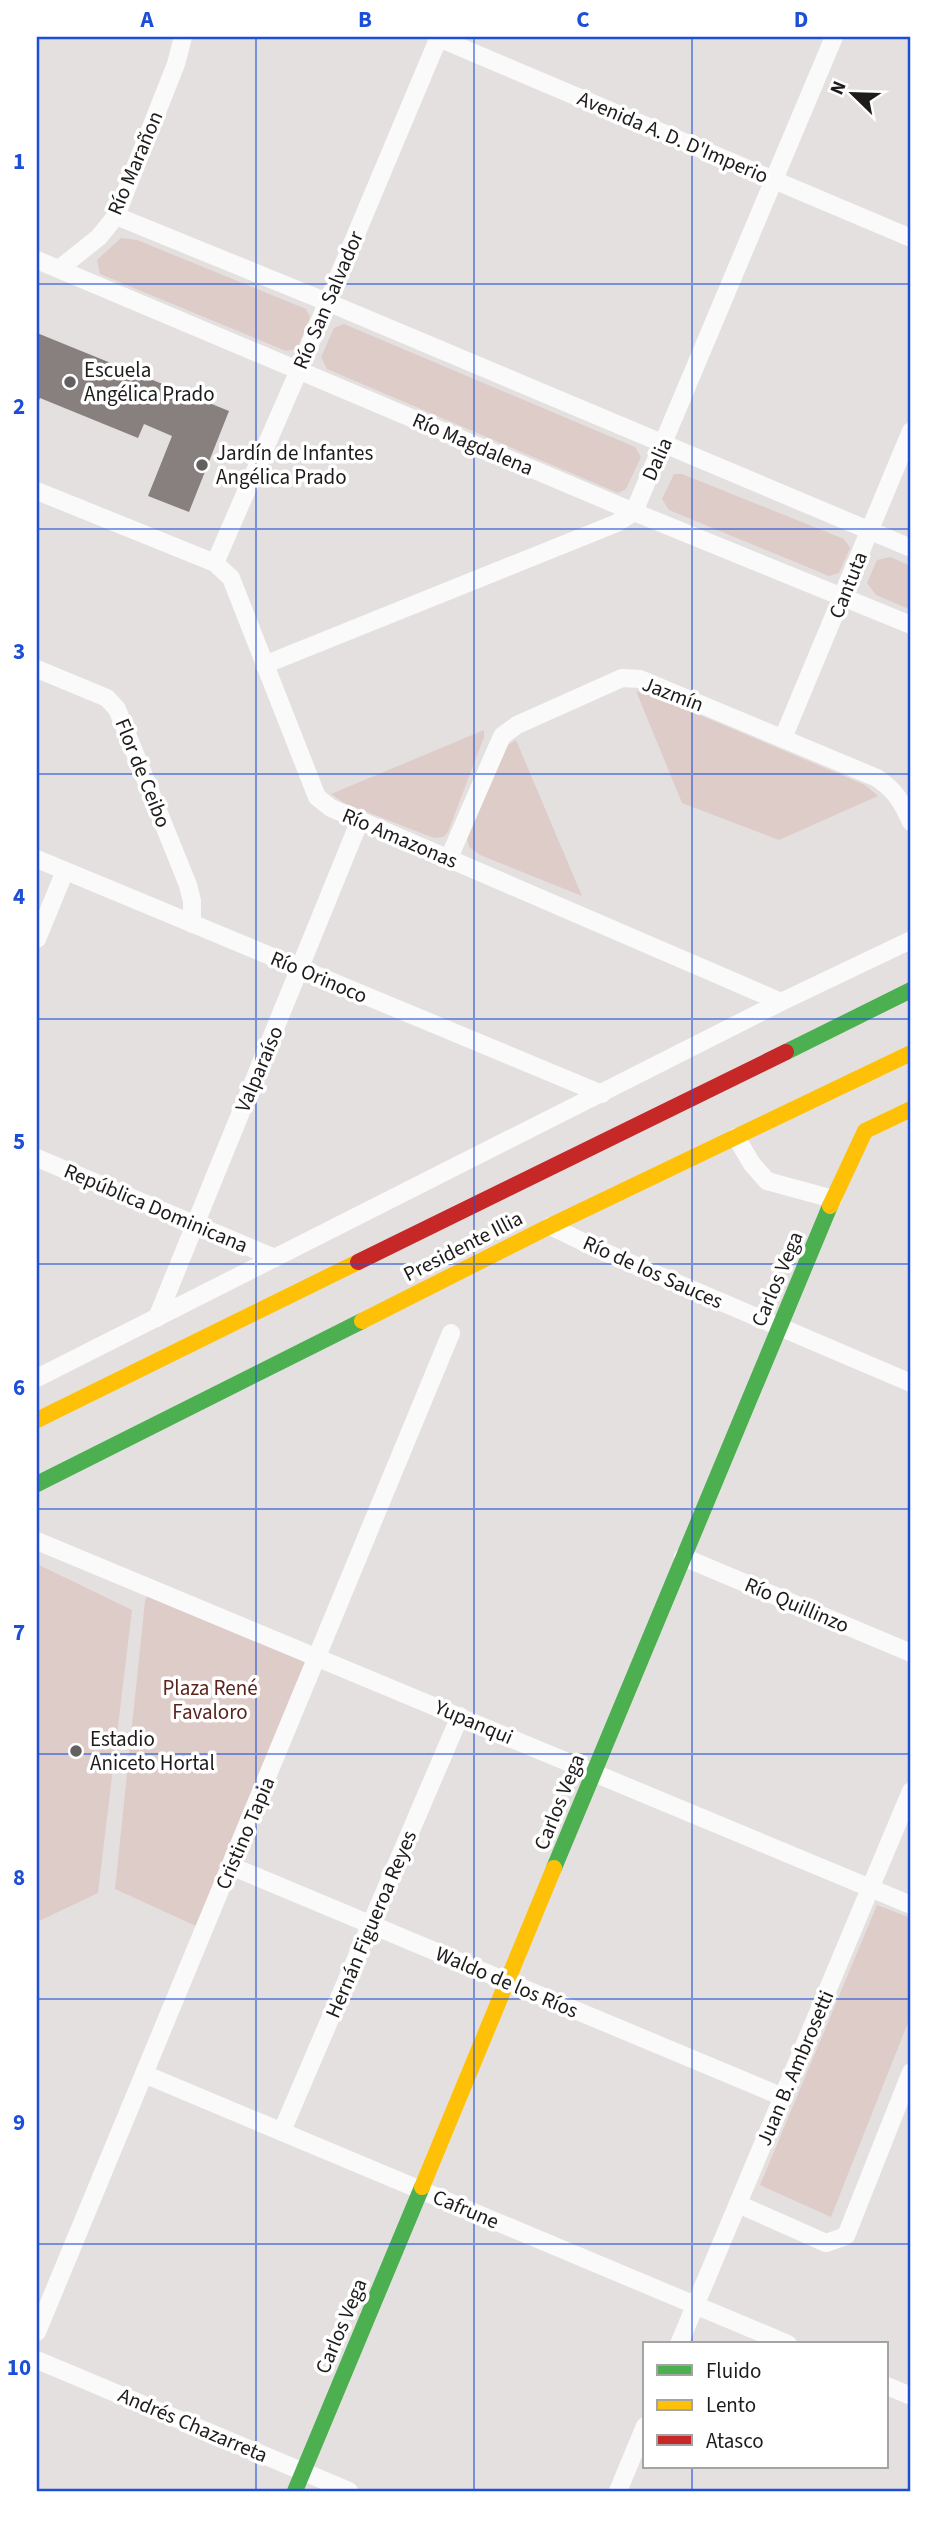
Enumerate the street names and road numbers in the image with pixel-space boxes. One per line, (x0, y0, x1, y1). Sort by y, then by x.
street label: Avenida A. D. D'Imperio (573, 83, 773, 191)
street label: Río Marañon (100, 106, 170, 220)
street label: Río San Salvador (285, 226, 371, 374)
street label: Río Magdalena (408, 405, 538, 483)
street label: Dalia (634, 433, 680, 485)
street label: Cantuta (821, 547, 875, 623)
street label: Jazmín (638, 669, 708, 719)
street label: Flor de Ceibo (107, 714, 179, 832)
street label: Río Amazonas (337, 800, 463, 876)
street label: Río Orinoco (266, 943, 372, 1011)
street label: Valparaíso (227, 1021, 291, 1117)
street label: República Dominicana (59, 1156, 253, 1260)
street label: Presidente Illia (398, 1203, 528, 1289)
street label: Carlos Vega (743, 1227, 811, 1331)
street label: Río de los Sauces (578, 1228, 728, 1316)
street label: Río Quillinzo (740, 1570, 854, 1640)
street label: Yupanqui (429, 1692, 518, 1752)
street label: Carlos Vega (526, 1750, 592, 1854)
street label: Cristino Tapia (208, 1772, 282, 1894)
street label: Hernán Figueroa Reyes (318, 1825, 424, 2023)
street label: Waldo de los Ríos (431, 1938, 583, 2026)
street label: Juan B. Ambrosetti (749, 1986, 841, 2150)
street label: Cafrune (428, 2182, 504, 2236)
street label: Carlos Vega (307, 2274, 375, 2378)
street label: Andrés Chazarreta (114, 2380, 272, 2470)

